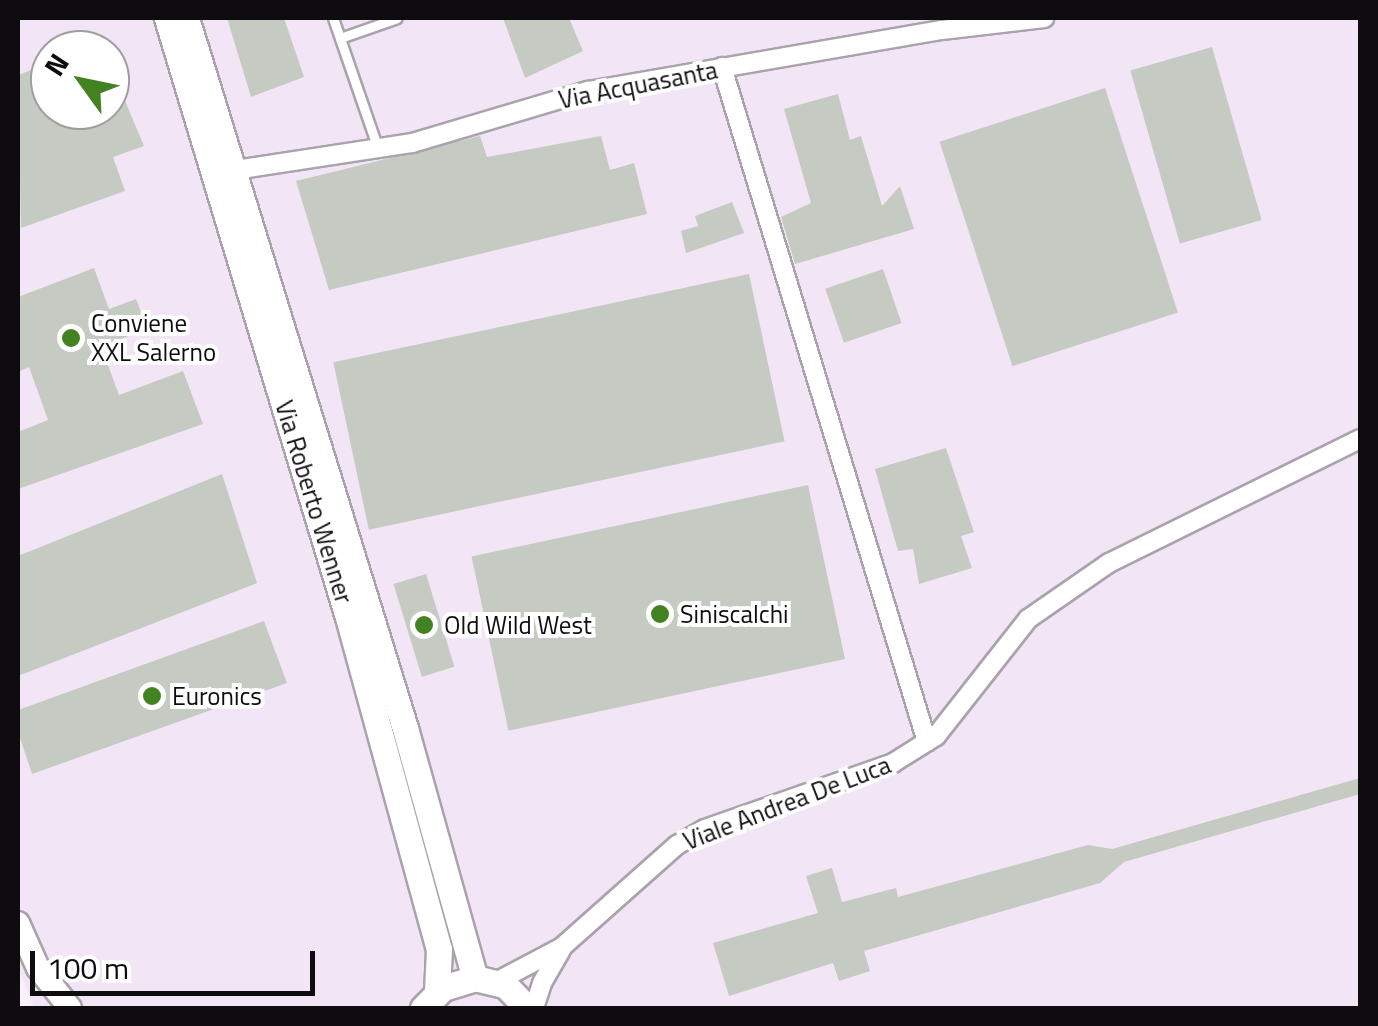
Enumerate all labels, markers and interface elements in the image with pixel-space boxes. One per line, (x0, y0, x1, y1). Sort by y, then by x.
north arrow (30, 30, 130, 130)
text: N (33, 45, 79, 84)
street label: Via Acquasanta (556, 55, 720, 115)
place label: Conviene XXL Salerno (91, 309, 216, 368)
marker: Conviene XXL Salerno (60, 327, 82, 349)
street label: Via Roberto Wenner (269, 397, 359, 607)
place label: Siniscalchi (680, 599, 789, 629)
marker: Siniscalchi (649, 603, 671, 625)
place label: Old Wild West (444, 610, 592, 640)
marker: Old Wild West (413, 614, 435, 636)
place label: Euronics (172, 681, 262, 711)
marker: Euronics (141, 685, 163, 707)
street label: Viale Andrea De Luca (679, 750, 895, 856)
scale bar (35, 931, 320, 993)
text: 100 m (47, 945, 129, 991)

